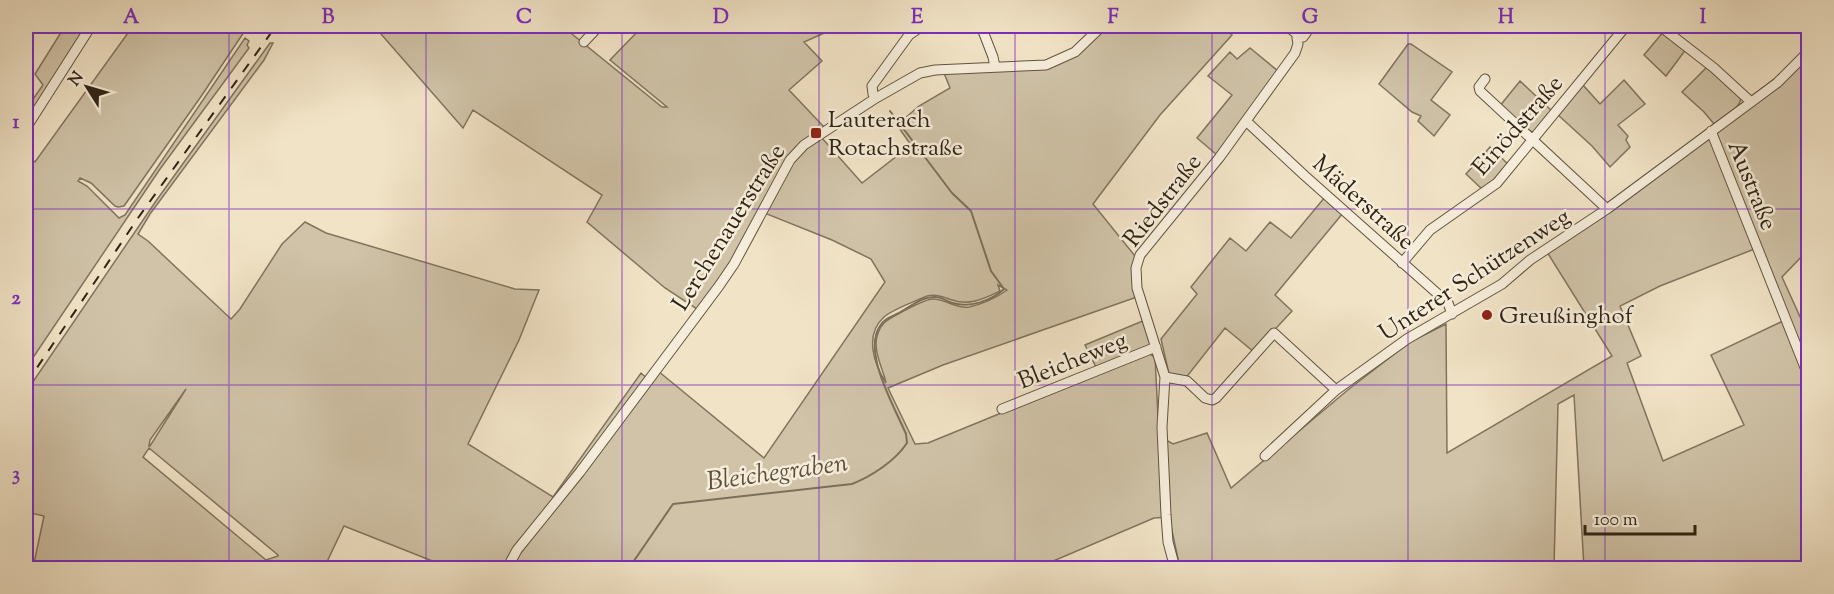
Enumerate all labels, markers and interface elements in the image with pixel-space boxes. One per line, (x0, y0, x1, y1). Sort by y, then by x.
text: A (123, 4, 140, 33)
text: B (322, 4, 335, 33)
text: C (516, 4, 532, 33)
text: D (713, 4, 729, 33)
text: E (911, 4, 924, 33)
text: F (1107, 4, 1119, 33)
text: G (1302, 4, 1319, 33)
text: H (1498, 4, 1514, 33)
text: I (1700, 4, 1707, 33)
north arrow (57, 57, 117, 117)
text: N (64, 67, 90, 92)
street label: Einödstraße (1465, 69, 1572, 184)
place label: Lauterach Rotachstraße (828, 104, 963, 166)
text: 1 (13, 109, 20, 138)
marker: Lauterach Rotachstraße (809, 126, 823, 140)
street label: Austraße (1718, 136, 1785, 236)
street label: Lerchenauerstraße (665, 138, 795, 318)
street label: Riedstraße (1116, 147, 1211, 255)
street label: Mäderstraße (1304, 148, 1422, 259)
street label: Unterer Schützenweg (1373, 201, 1578, 350)
text: 2 (11, 285, 21, 314)
place label: Greußinghof (1499, 300, 1635, 334)
marker: Greußinghof (1480, 308, 1494, 322)
street label: Bleicheweg (1013, 324, 1133, 399)
water label: Bleichegraben (705, 445, 850, 502)
text: 3 (12, 461, 20, 490)
scale bar (1585, 498, 1694, 536)
text: 100 m (1594, 508, 1638, 534)

